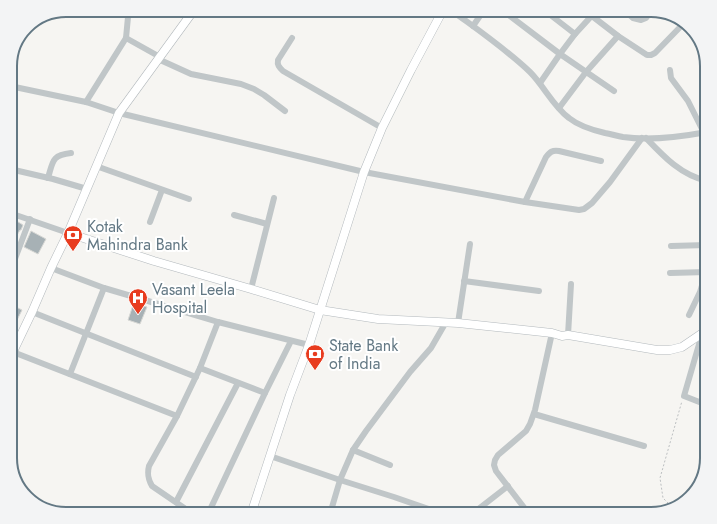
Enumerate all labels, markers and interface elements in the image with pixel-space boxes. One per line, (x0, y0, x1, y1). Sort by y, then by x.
place label: Kotak Mahindra Bank (87, 215, 189, 256)
bank icon: Kotak Mahindra Bank (62, 224, 84, 252)
place label: Vasant Leela Hospital (152, 278, 235, 319)
hospital icon: Vasant Leela Hospital (127, 287, 149, 315)
place label: State Bank of India (329, 334, 399, 375)
bank icon: State Bank of India (304, 343, 326, 371)

